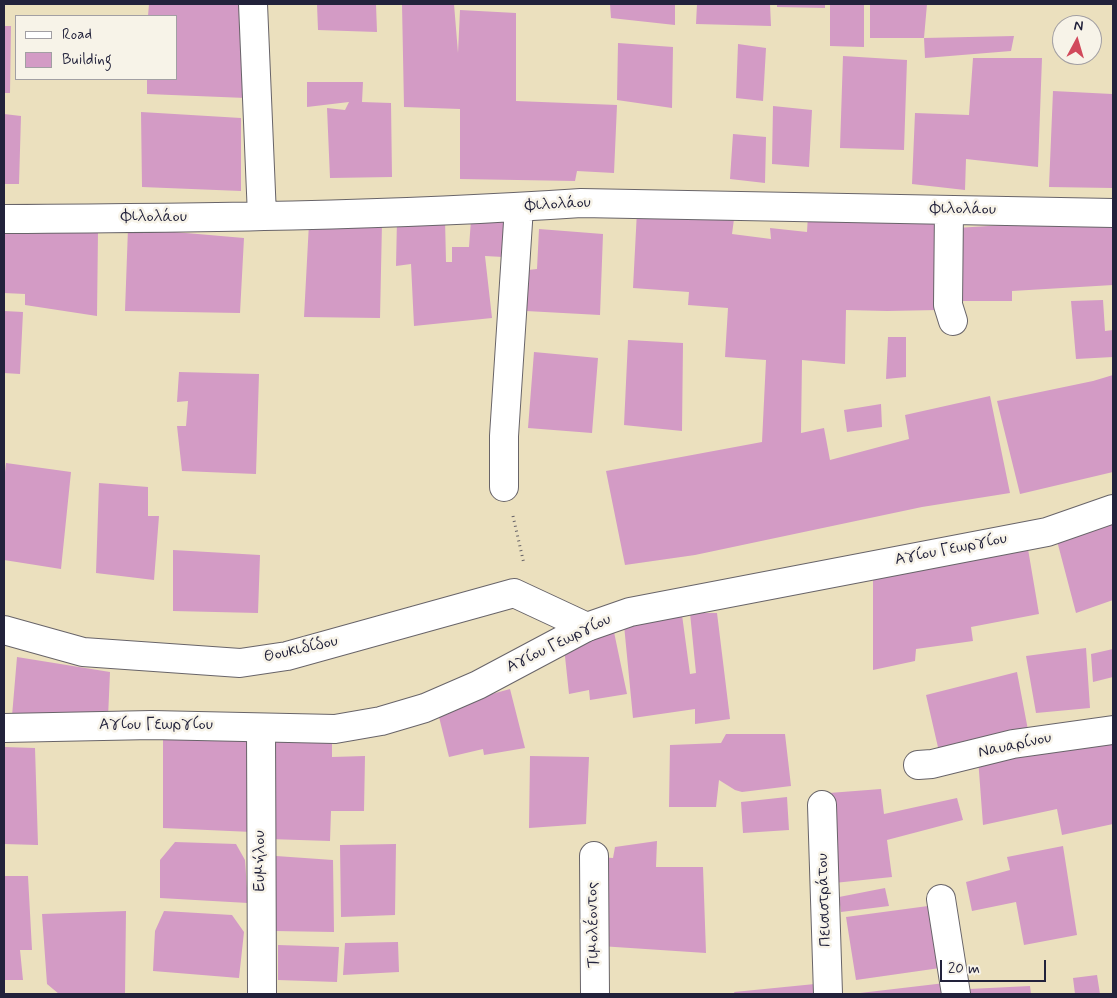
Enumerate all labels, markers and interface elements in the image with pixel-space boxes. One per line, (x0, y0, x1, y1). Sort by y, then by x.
legend (15, 15, 178, 80)
north arrow (1052, 15, 1102, 65)
text: N (1073, 17, 1084, 36)
text: Road (62, 25, 92, 45)
text: Building (62, 50, 112, 70)
street label: Φιλολάου (525, 194, 591, 216)
street label: Φιλολάου (930, 200, 996, 220)
street label: Φιλολάου (121, 208, 187, 228)
street label: Αγίου Γεωργίου (893, 530, 1009, 570)
street label: Αγίου Γεωργίου (504, 610, 614, 678)
street label: Θουκιδίδου (262, 632, 340, 668)
street label: Αγίου Γεωργίου (99, 716, 213, 736)
street label: Ναυαρίνου (977, 729, 1053, 763)
street label: Ευμήλου (251, 830, 271, 892)
street label: Πεισιστράτου (814, 853, 836, 947)
street label: Τιμολέοντος (584, 882, 604, 968)
scale bar (942, 950, 1048, 982)
text: 20 m (948, 959, 980, 979)

